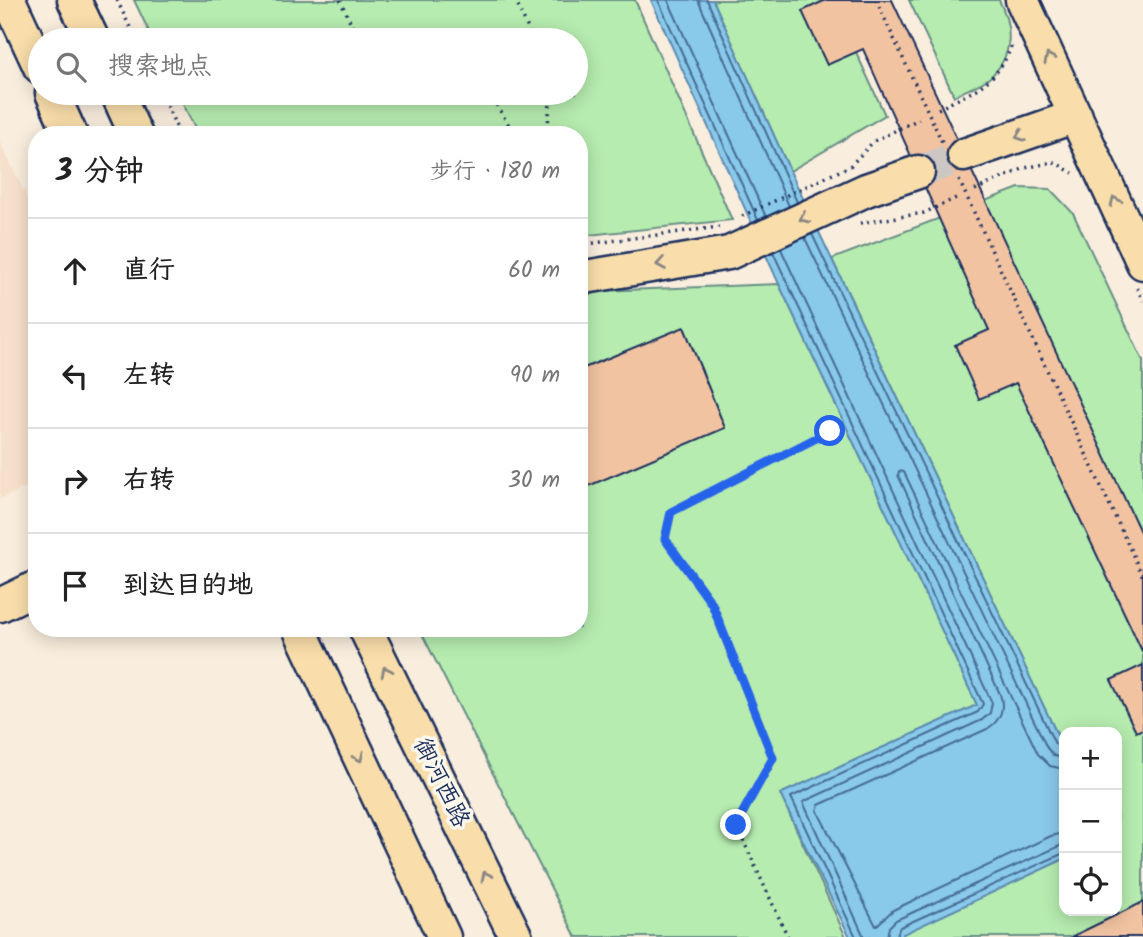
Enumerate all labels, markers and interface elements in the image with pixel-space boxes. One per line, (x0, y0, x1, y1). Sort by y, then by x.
search box (28, 28, 588, 105)
text: 搜索地点 (108, 46, 212, 88)
icon: search (52, 48, 90, 86)
one-way arrow (1044, 53, 1058, 65)
one-way arrow (1015, 128, 1027, 142)
text: 3 分钟 (56, 148, 144, 196)
text: 步行 · 180 m (430, 154, 560, 190)
one-way arrow (1109, 196, 1123, 208)
one-way arrow (799, 210, 811, 224)
text: 直行 (123, 250, 175, 292)
icon: ahead (56, 252, 94, 290)
text: 60 m (508, 253, 560, 289)
one-way arrow (656, 256, 667, 271)
text: 左转 (123, 355, 175, 397)
icon: left (56, 357, 94, 395)
text: 90 m (510, 358, 560, 394)
route start (814, 415, 845, 446)
text: 右转 (123, 460, 175, 502)
icon: right (56, 462, 94, 500)
text: 30 m (508, 463, 560, 499)
text: 到达目的地 (123, 565, 253, 607)
icon: arrive (56, 567, 94, 605)
one-way arrow (381, 666, 395, 678)
map controls (1059, 727, 1122, 916)
button: + (1059, 727, 1122, 790)
street label: 御河西路 (402, 731, 480, 835)
one-way arrow (351, 750, 365, 762)
button: − (1059, 790, 1122, 853)
route end (720, 809, 751, 840)
button: locate (1059, 853, 1122, 916)
one-way arrow (480, 871, 494, 883)

